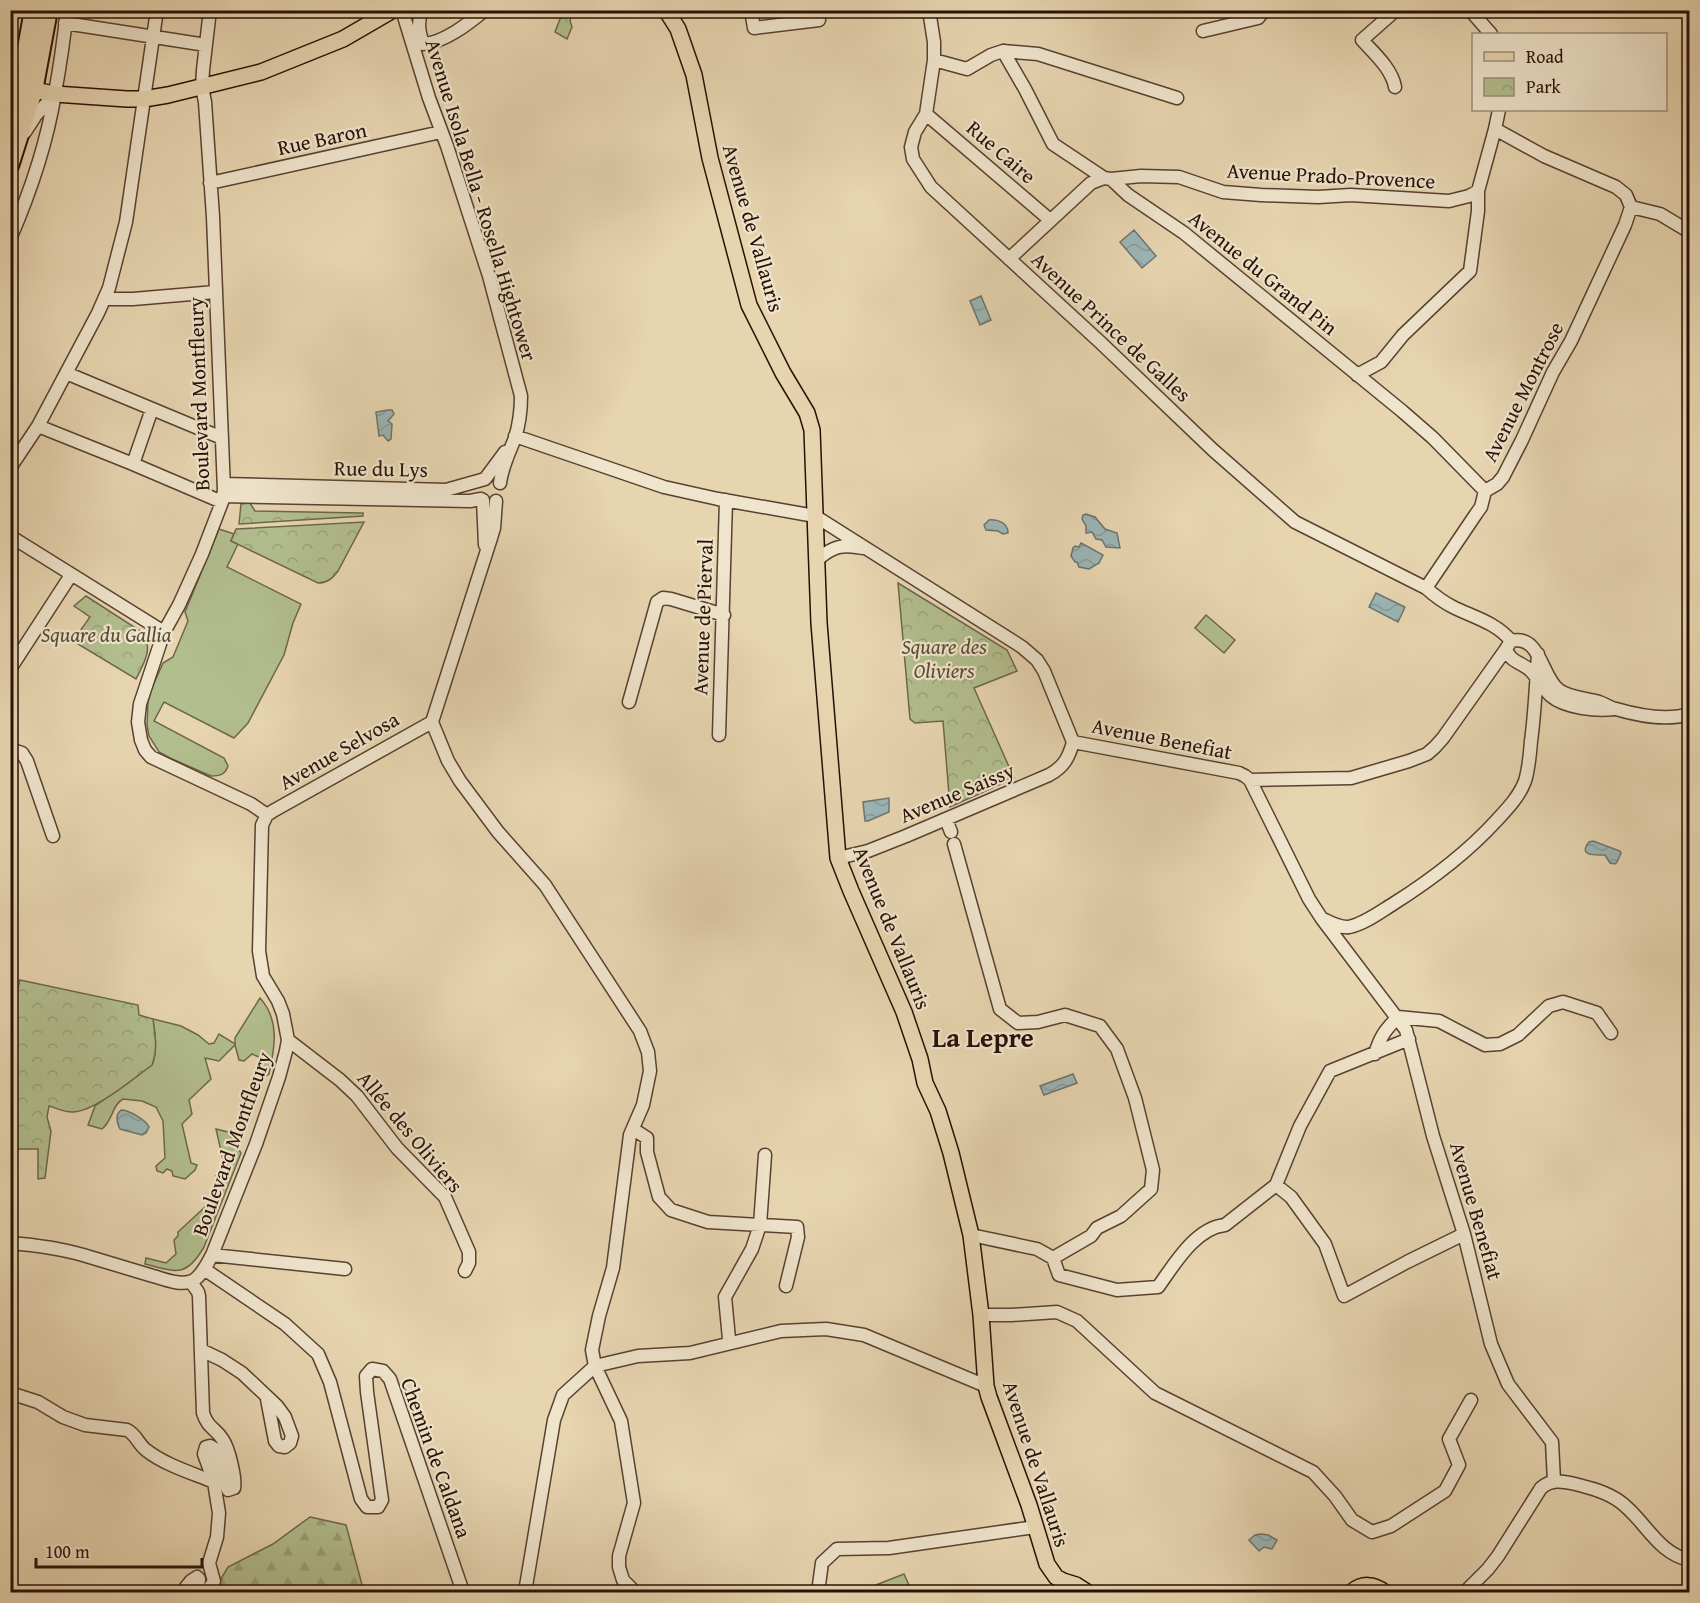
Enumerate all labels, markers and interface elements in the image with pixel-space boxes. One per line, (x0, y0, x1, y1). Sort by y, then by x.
legend (1472, 33, 1667, 111)
street label: Avenue Isola Bella - Rosella Hightower (418, 35, 545, 365)
text: Road (1526, 43, 1564, 70)
text: Park (1526, 73, 1562, 100)
street label: Rue Caire (960, 113, 1043, 191)
street label: Rue Baron (274, 114, 370, 163)
street label: Avenue de Vallauris (715, 140, 792, 315)
street label: Avenue Prado-Provence (1226, 155, 1436, 196)
street label: Avenue du Grand Pin (1182, 203, 1345, 343)
street label: Avenue Prince de Galles (1025, 244, 1198, 409)
street label: Boulevard Montfleury (180, 296, 217, 492)
street label: Avenue Montrose (1474, 316, 1571, 467)
street label: Rue du Lys (334, 452, 428, 485)
street label: Avenue de Pierval (684, 538, 721, 696)
park label: Square du Gallia (41, 619, 172, 650)
park label: Square des Oliviers (901, 631, 987, 686)
street label: Avenue Selvosa (273, 704, 405, 798)
street label: Avenue Benefiat (1089, 710, 1236, 767)
street label: Avenue Saissy (894, 754, 1020, 831)
street label: Avenue de Vallauris (846, 842, 939, 1014)
district label: La Lepre (932, 1017, 1034, 1057)
street label: Boulevard Montfleury (184, 1047, 279, 1240)
street label: Allée des Oliviers (350, 1064, 471, 1199)
street label: Avenue Benefiat (1442, 1138, 1511, 1284)
street label: Chemin de Caldana (393, 1373, 480, 1542)
street label: Avenue de Vallauris (995, 1377, 1078, 1551)
scale bar (36, 1531, 202, 1569)
text: 100 m (45, 1538, 90, 1565)

